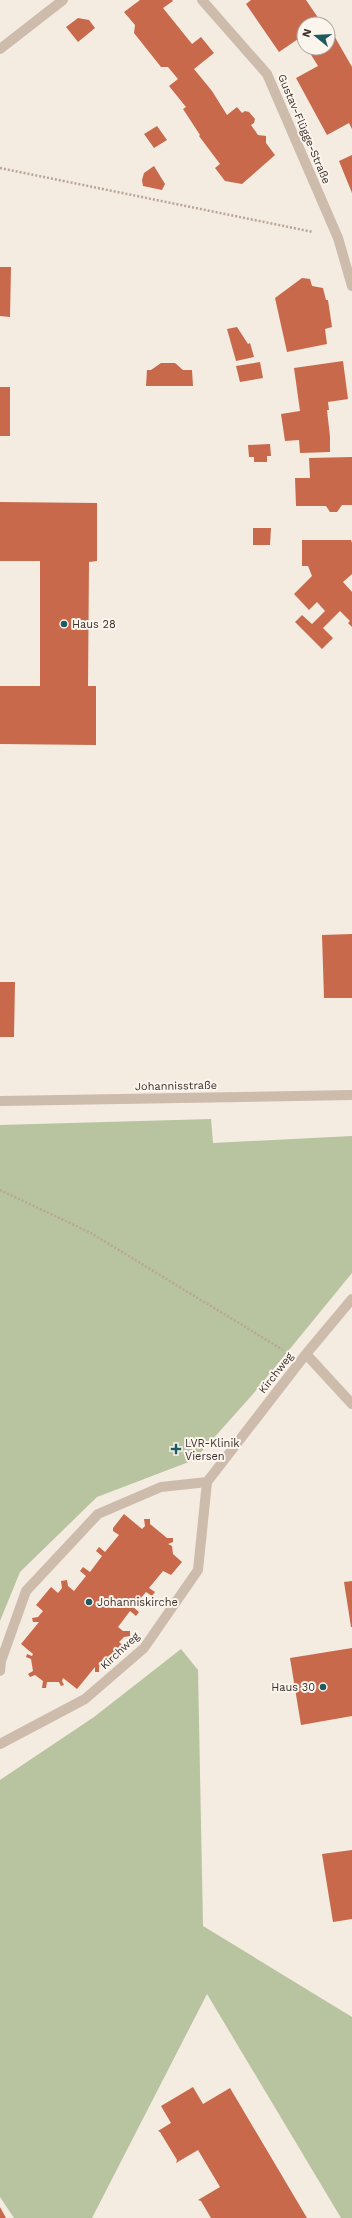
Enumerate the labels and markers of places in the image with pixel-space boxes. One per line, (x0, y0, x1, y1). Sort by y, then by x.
place label: Haus 28 (72, 618, 116, 631)
marker: Haus 28 (59, 619, 69, 629)
place label: LVR-Klinik Viersen (185, 1437, 240, 1463)
marker: LVR-Klinik Viersen (170, 1443, 182, 1455)
place label: Johanniskirche (97, 1596, 178, 1609)
marker: Johanniskirche (84, 1597, 94, 1607)
place label: Haus 30 (271, 1681, 315, 1694)
marker: Haus 30 (318, 1682, 328, 1692)

